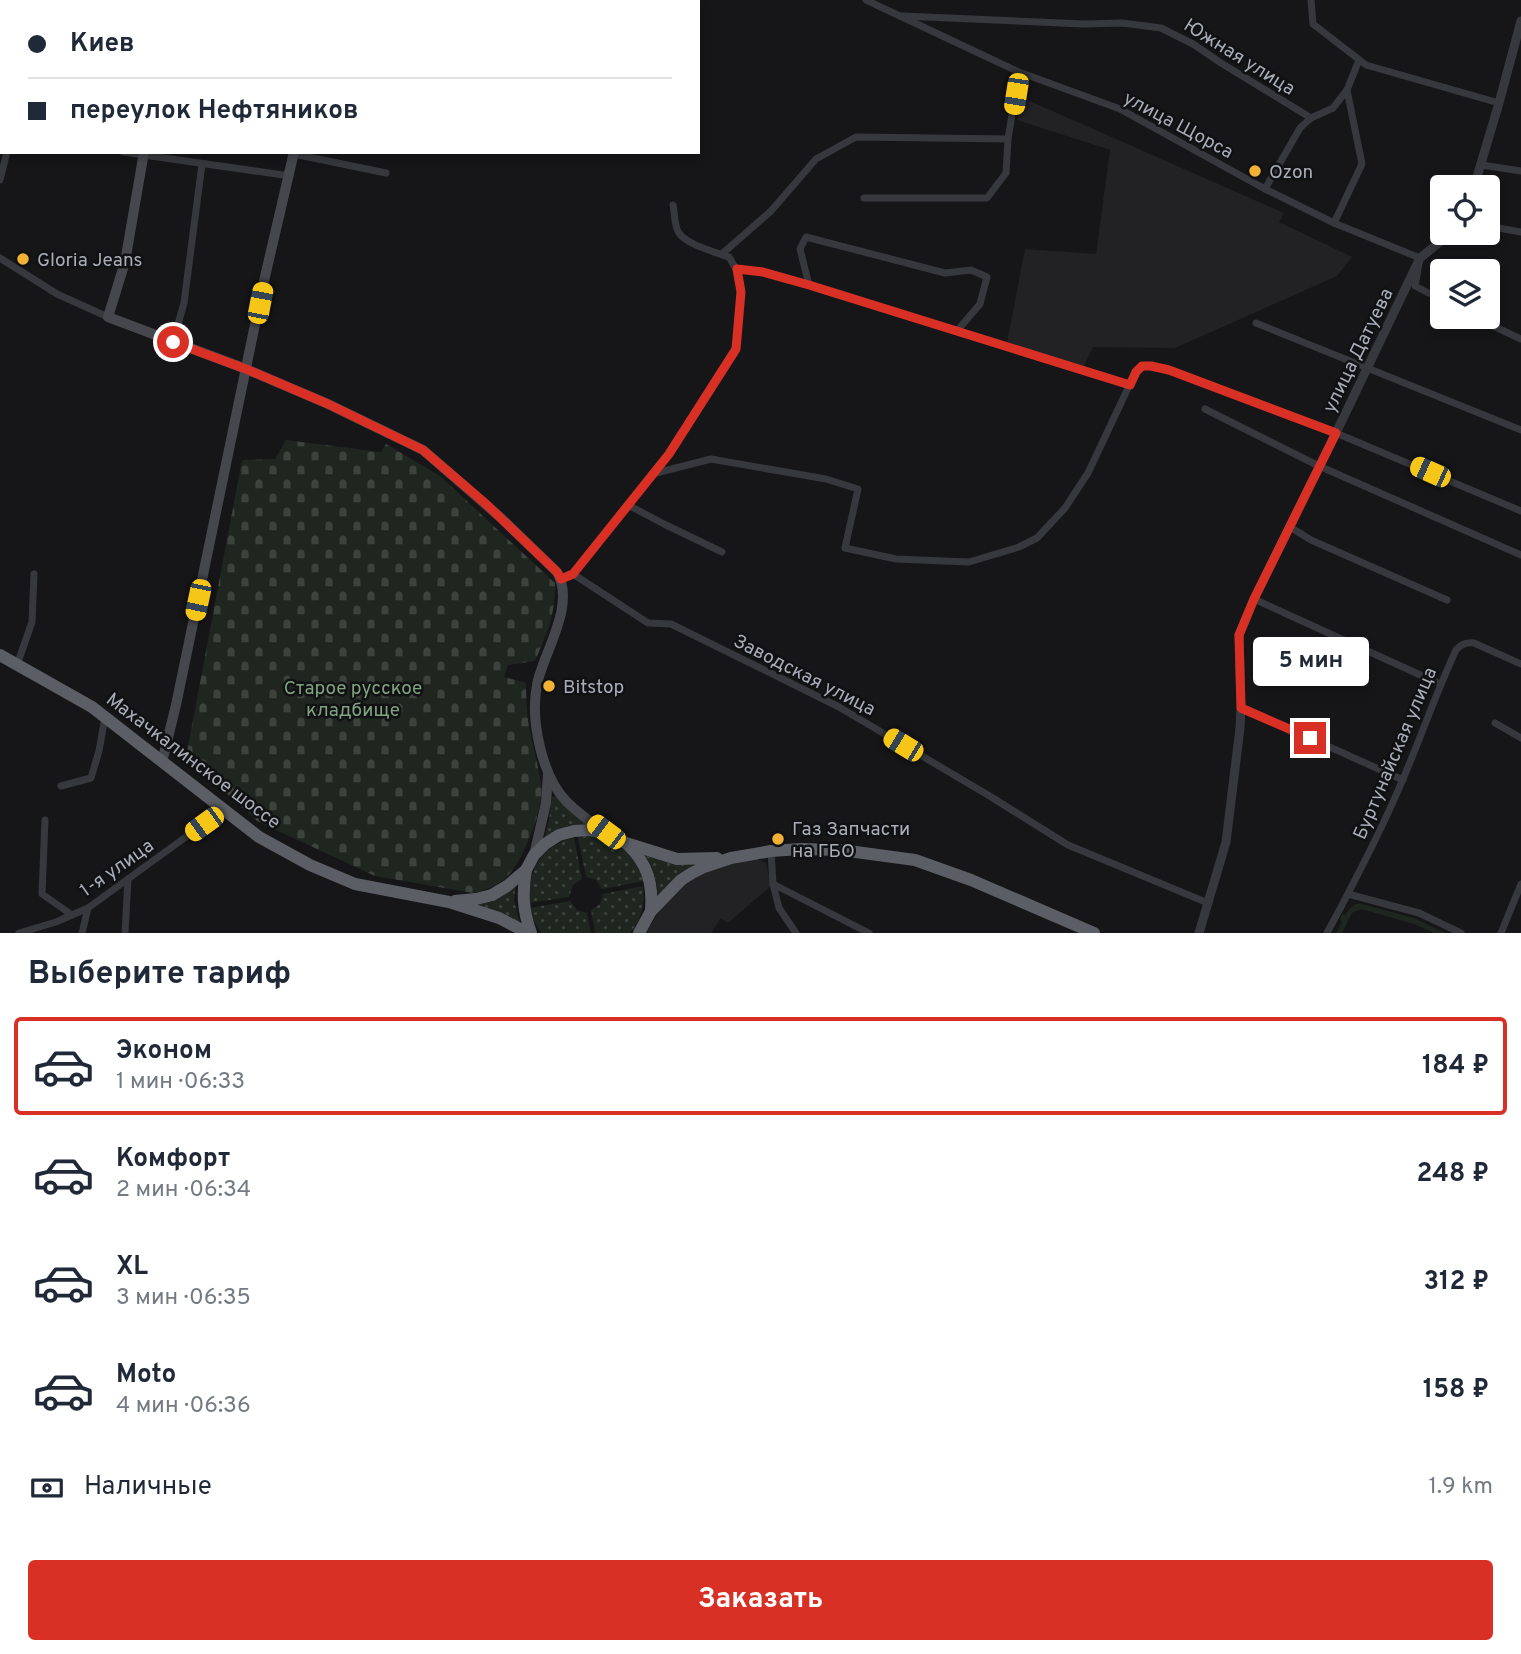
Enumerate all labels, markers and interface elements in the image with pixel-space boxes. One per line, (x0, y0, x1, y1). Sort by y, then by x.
street label: Южная улица (1179, 14, 1299, 102)
text: Киев (70, 28, 134, 61)
car (1003, 72, 1030, 116)
street label: улица Щорса (1119, 87, 1237, 165)
text: переулок Нефтяников (70, 95, 358, 128)
place label: Ozon (1269, 161, 1313, 185)
marker: Ozon (1247, 163, 1263, 179)
map controls (1430, 175, 1500, 329)
button: locate (1430, 175, 1500, 245)
place label: Gloria Jeans (37, 249, 143, 273)
marker: Gloria Jeans (15, 251, 31, 267)
button: layers (1430, 259, 1500, 329)
car (246, 280, 275, 326)
street label: улица Датуева (1318, 285, 1399, 417)
route start (157, 326, 189, 358)
car (1407, 454, 1454, 490)
car (184, 577, 213, 623)
street label: Заводская улица (729, 630, 879, 722)
callout: 5 мин (1252, 636, 1368, 686)
text: 5 мин (1279, 647, 1343, 676)
street label: Буртунайская улица (1349, 664, 1443, 844)
place label: Bitstop (563, 676, 624, 700)
park label: Старое русское кладбище (284, 677, 422, 723)
marker: Bitstop (541, 678, 557, 694)
street label: Махачкалинское шоссе (101, 688, 285, 835)
route end (1294, 722, 1326, 754)
car (880, 725, 927, 765)
car (181, 803, 228, 845)
car (583, 811, 630, 853)
place label: Газ Запчасти на ГБО (792, 818, 910, 864)
marker: Газ Запчасти на ГБО (770, 831, 786, 847)
street label: 1-я улица (75, 834, 159, 903)
text: Выберите тариф (28, 955, 291, 995)
icon: car (32, 1035, 95, 1098)
text: Эконом (116, 1035, 212, 1068)
text: 184 ₽ (1422, 1050, 1489, 1083)
text: 1 мин · 06:33 (116, 1068, 245, 1097)
icon: car (32, 1143, 95, 1206)
text: Комфорт (116, 1143, 230, 1176)
text: 248 ₽ (1416, 1158, 1489, 1191)
text: 2 мин · 06:34 (116, 1176, 251, 1205)
icon: car (32, 1251, 95, 1314)
text: XL (116, 1251, 148, 1284)
text: 312 ₽ (1424, 1266, 1489, 1299)
text: 3 мин · 06:35 (116, 1284, 251, 1313)
icon: car (32, 1359, 95, 1422)
text: Moto (116, 1359, 176, 1392)
text: 158 ₽ (1423, 1374, 1489, 1407)
text: 4 мин · 06:36 (116, 1392, 251, 1421)
icon: cash (28, 1469, 66, 1507)
text: Наличные (84, 1471, 212, 1504)
text: 1.9 km (1428, 1473, 1493, 1502)
button: Заказать (28, 1560, 1493, 1640)

